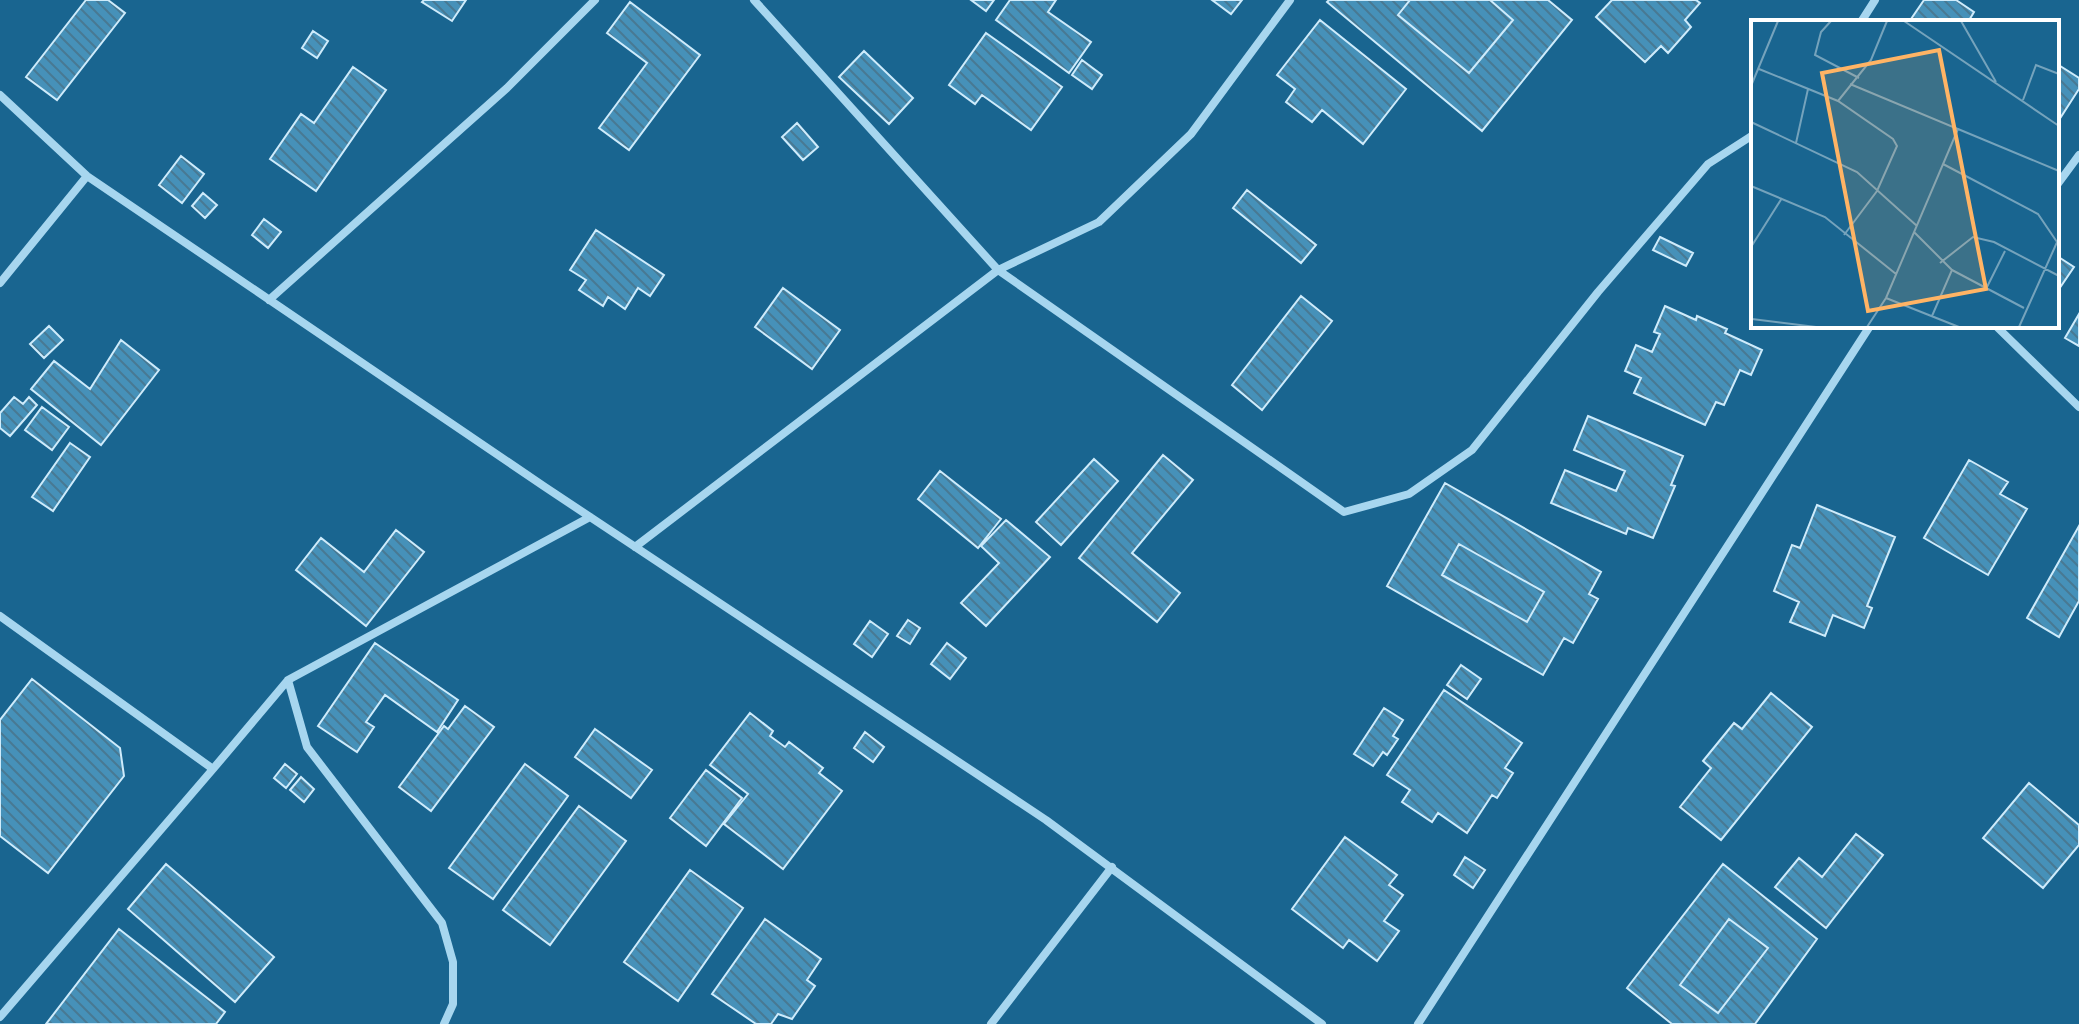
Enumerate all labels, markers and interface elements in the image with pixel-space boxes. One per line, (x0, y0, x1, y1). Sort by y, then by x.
inset map (1751, 20, 2059, 328)

